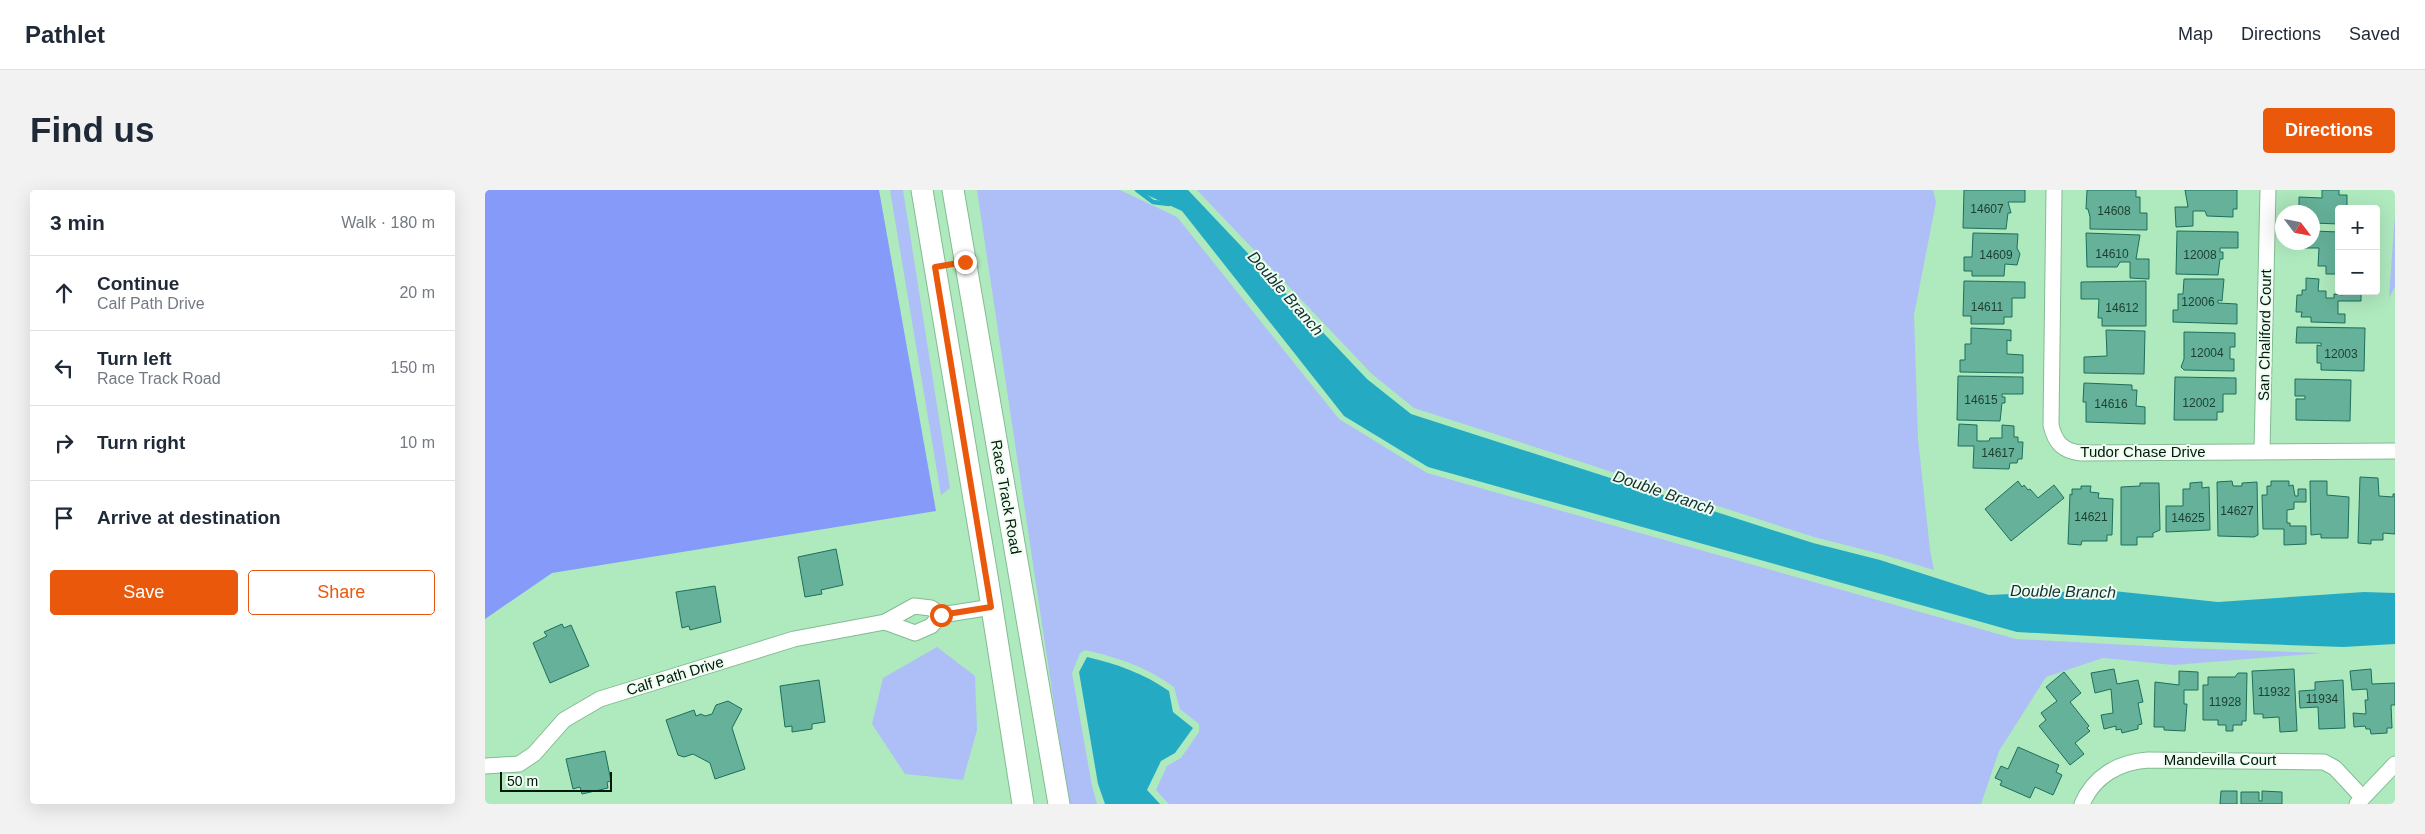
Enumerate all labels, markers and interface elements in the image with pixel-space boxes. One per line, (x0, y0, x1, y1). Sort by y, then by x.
text: Pathlet (25, 21, 105, 48)
text: Map (2178, 24, 2213, 44)
text: Directions (2241, 24, 2321, 44)
text: Saved (2349, 24, 2400, 44)
button: Directions (2263, 108, 2395, 153)
text: Find us (30, 110, 154, 149)
house number: 14607 (1970, 202, 2004, 216)
house number: 14608 (2097, 204, 2131, 218)
north arrow (2275, 205, 2320, 250)
map controls (2335, 205, 2380, 295)
button: + (2335, 205, 2380, 250)
text: 3 min (50, 211, 105, 234)
text: Walk · 180 m (341, 214, 435, 231)
house number: 14610 (2095, 247, 2129, 261)
water label: Double Branch (1244, 248, 1327, 339)
house number: 14609 (1979, 248, 2013, 262)
house number: 12008 (2183, 248, 2217, 262)
button: − (2335, 250, 2380, 295)
route end (954, 251, 977, 274)
street label: San Chaliford Court (2255, 268, 2274, 401)
text: Continue (97, 273, 179, 294)
icon: ahead (50, 279, 78, 307)
text: 20 m (399, 284, 435, 301)
text: Calf Path Drive (97, 295, 205, 312)
house number: 12006 (2181, 295, 2215, 309)
house number: 14611 (1971, 300, 2004, 314)
house number: 14612 (2105, 301, 2139, 315)
house number: 12004 (2190, 346, 2224, 360)
house number: 12003 (2324, 347, 2358, 361)
text: Turn left (97, 348, 172, 369)
icon: left (50, 354, 78, 382)
text: 150 m (391, 359, 435, 376)
text: Race Track Road (97, 370, 221, 387)
house number: 14615 (1964, 393, 1998, 407)
house number: 12002 (2182, 396, 2216, 410)
house number: 14616 (2094, 397, 2128, 411)
icon: right (50, 429, 78, 457)
text: Turn right (97, 432, 185, 453)
text: 10 m (399, 434, 435, 451)
street label: Race Track Road (988, 438, 1025, 555)
street label: Tudor Chase Drive (2080, 443, 2206, 460)
house number: 14617 (1981, 446, 2015, 460)
water label: Double Branch (1611, 467, 1717, 518)
icon: arrive (50, 504, 78, 532)
house number: 14627 (2220, 504, 2254, 518)
text: Arrive at destination (97, 507, 281, 528)
house number: 14621 (2074, 510, 2108, 524)
house number: 14625 (2171, 511, 2205, 525)
button: Save (50, 570, 238, 615)
button: Share (248, 570, 435, 615)
water label: Double Branch (2010, 582, 2116, 601)
route start (930, 604, 953, 627)
street label: Calf Path Drive (624, 653, 726, 698)
house number: 11932 (2258, 685, 2291, 699)
house number: 11934 (2306, 692, 2339, 706)
house number: 11928 (2209, 695, 2242, 709)
street label: Mandevilla Court (2164, 751, 2277, 768)
scale bar (500, 769, 613, 792)
text: 50 m (507, 773, 538, 789)

